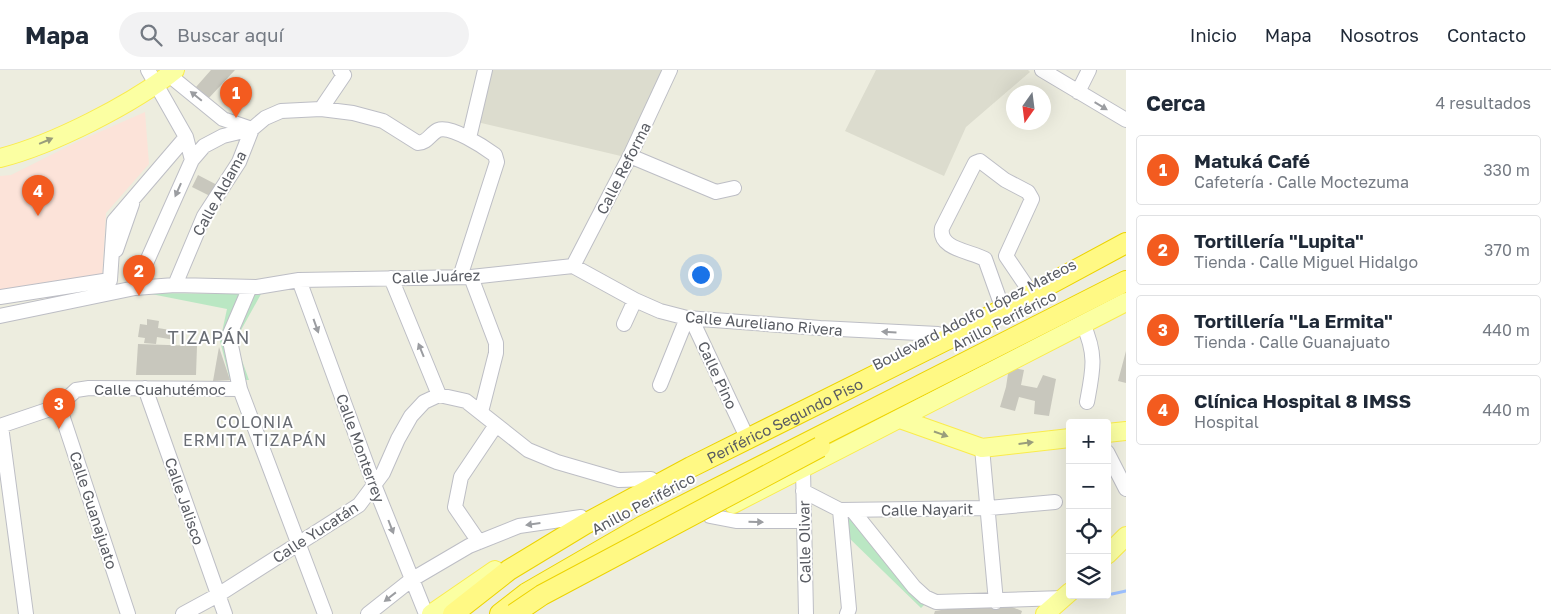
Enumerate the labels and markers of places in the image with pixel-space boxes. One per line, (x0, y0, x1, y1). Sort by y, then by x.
pin: 1 (220, 77, 252, 118)
pin: 4 (22, 175, 54, 216)
pin: 2 (123, 255, 155, 296)
pin: 3 (43, 388, 75, 429)

